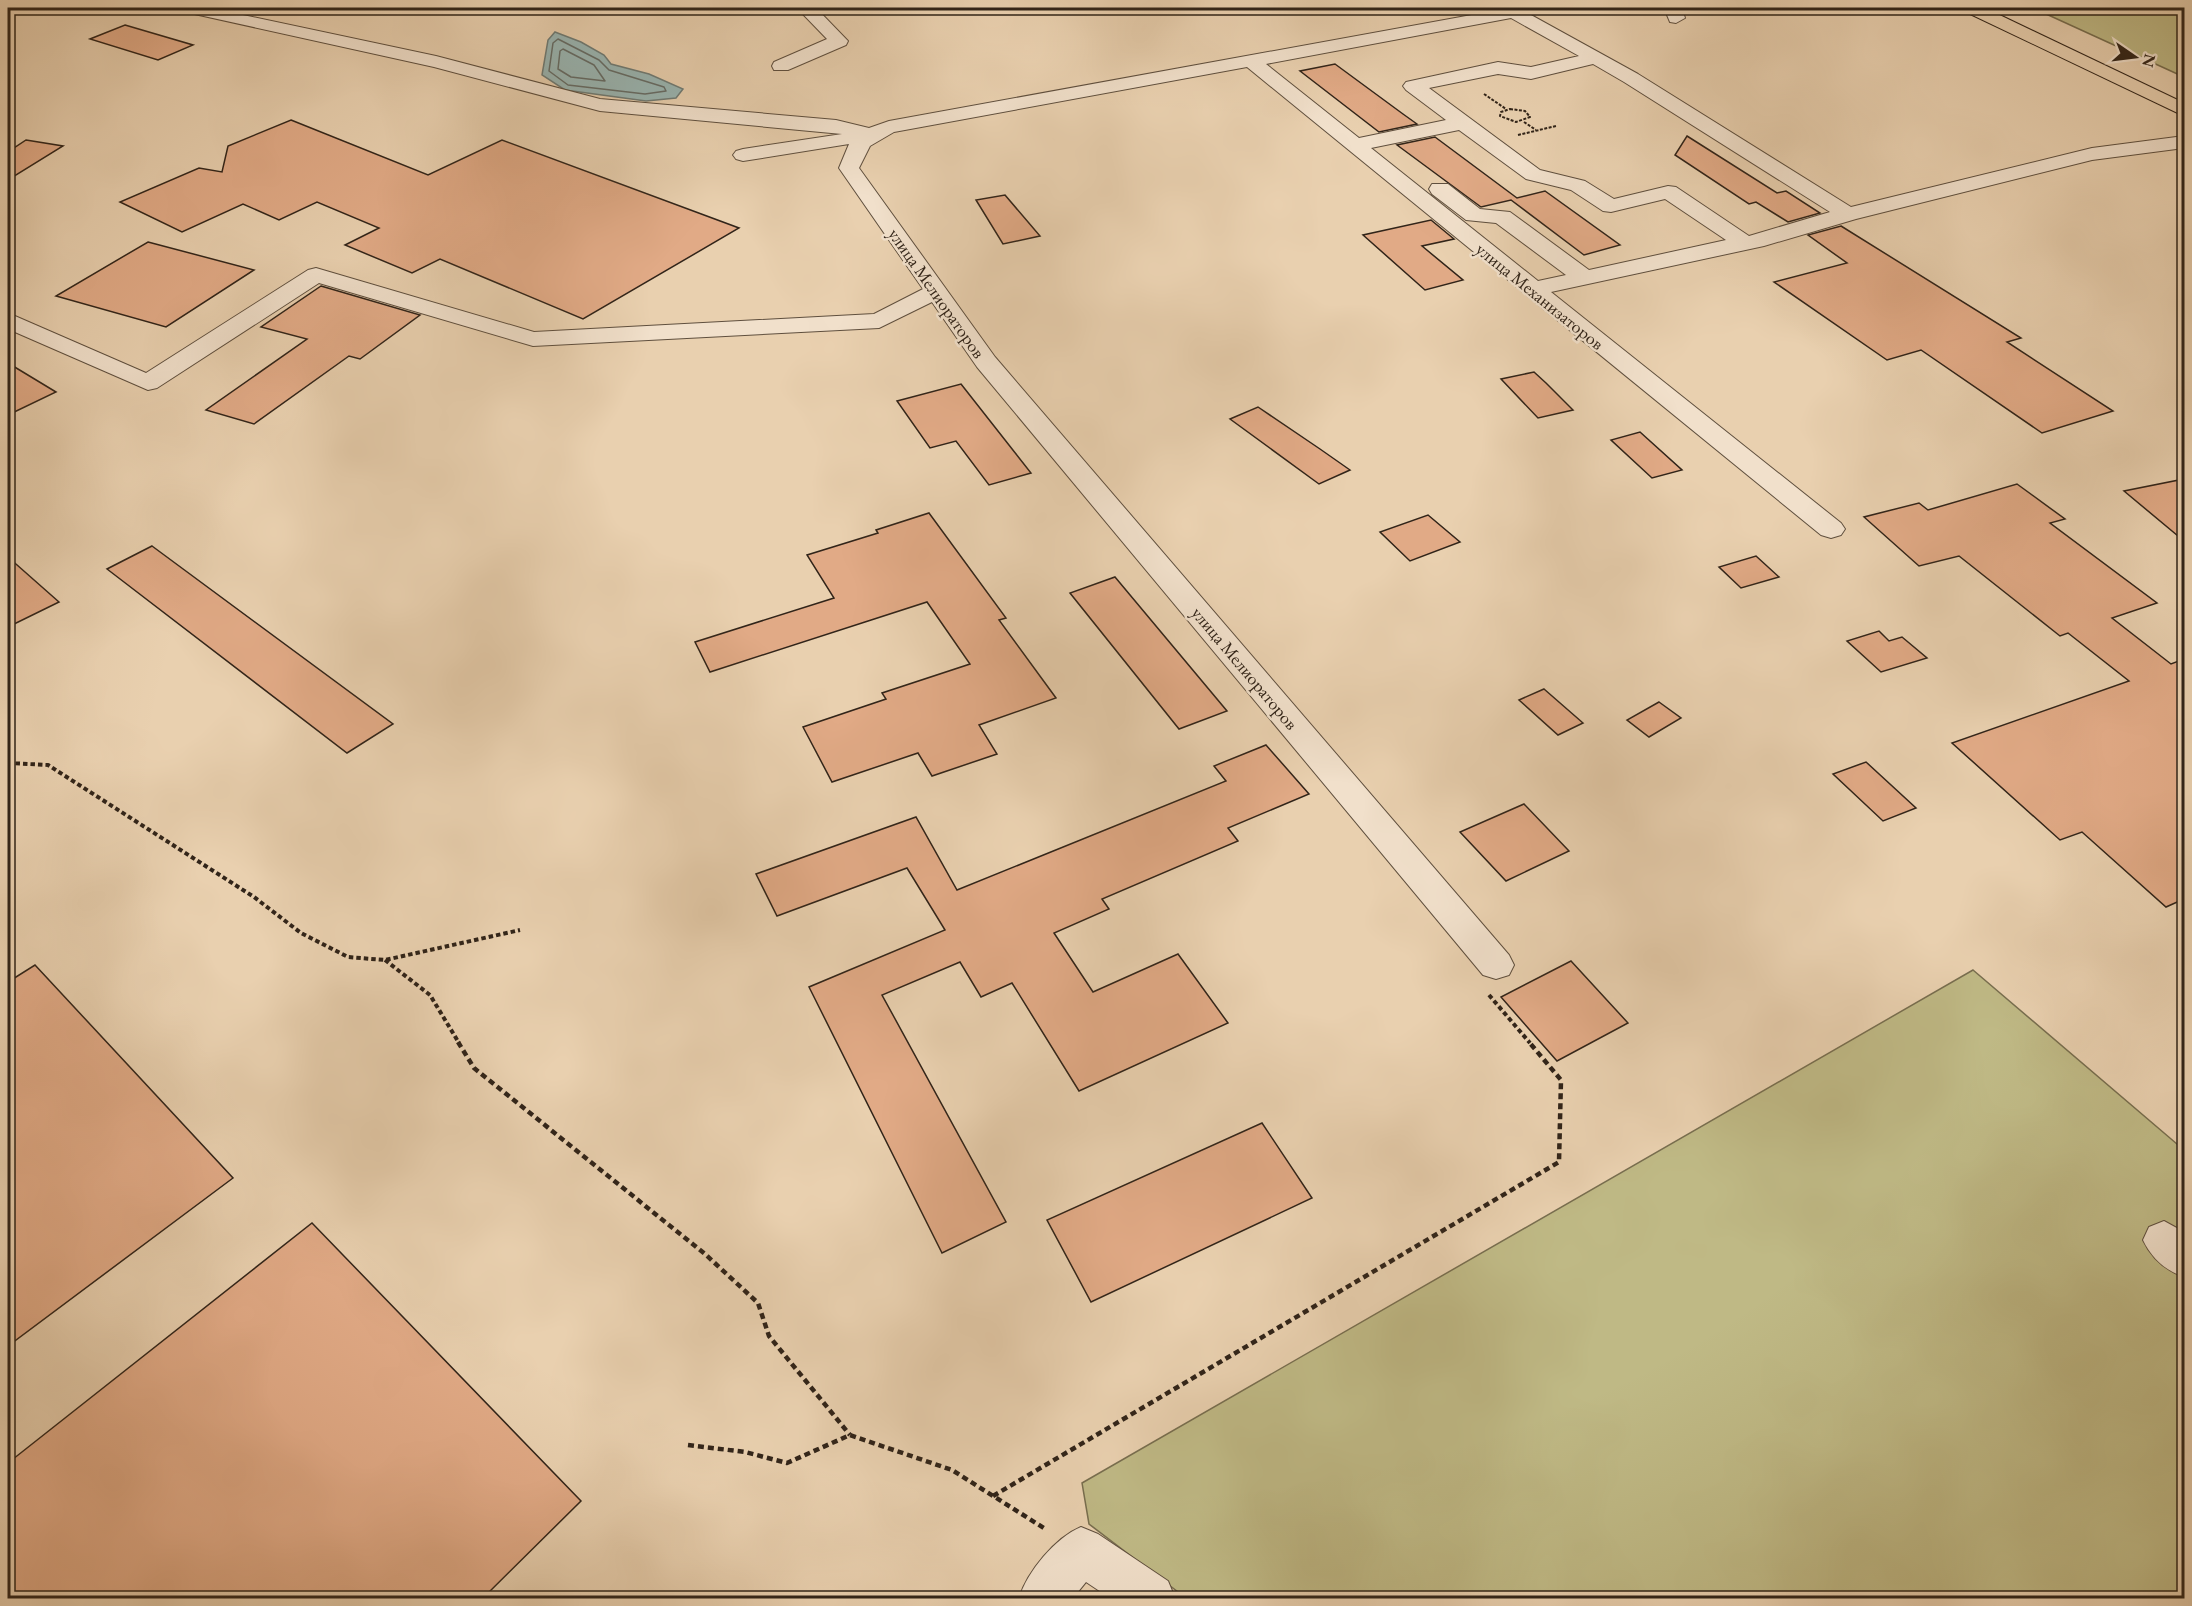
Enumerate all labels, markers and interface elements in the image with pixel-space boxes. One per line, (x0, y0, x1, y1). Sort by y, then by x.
north arrow (2105, 27, 2165, 87)
text: N (2137, 52, 2161, 69)
street label: улица Мелиораторов (883, 223, 991, 363)
street label: улица Механизаторов (1471, 237, 1609, 355)
street label: улица Мелиораторов (1187, 602, 1304, 735)

